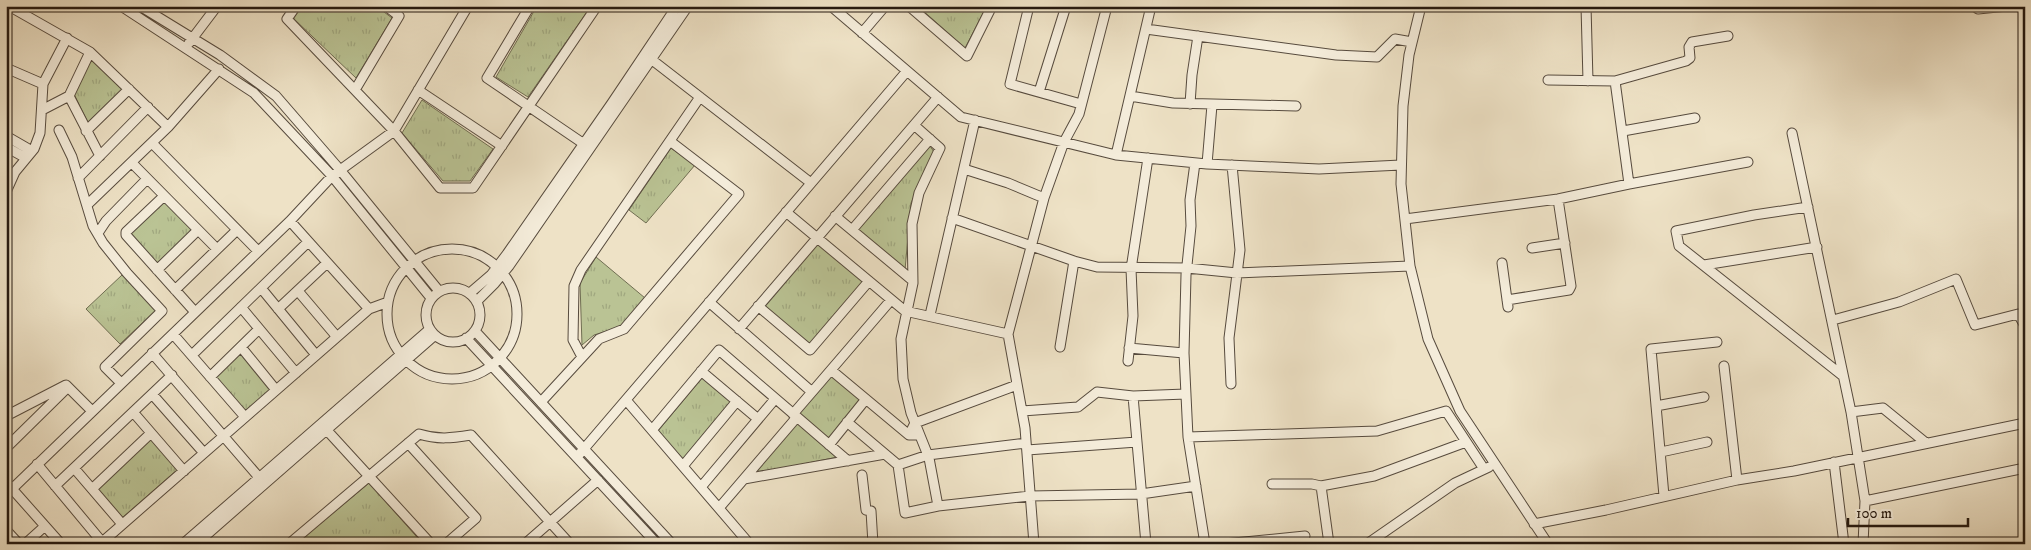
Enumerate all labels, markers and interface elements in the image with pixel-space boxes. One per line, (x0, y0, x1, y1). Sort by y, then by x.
scale bar (1848, 495, 1968, 527)
text: 100 m (1856, 504, 1892, 523)

